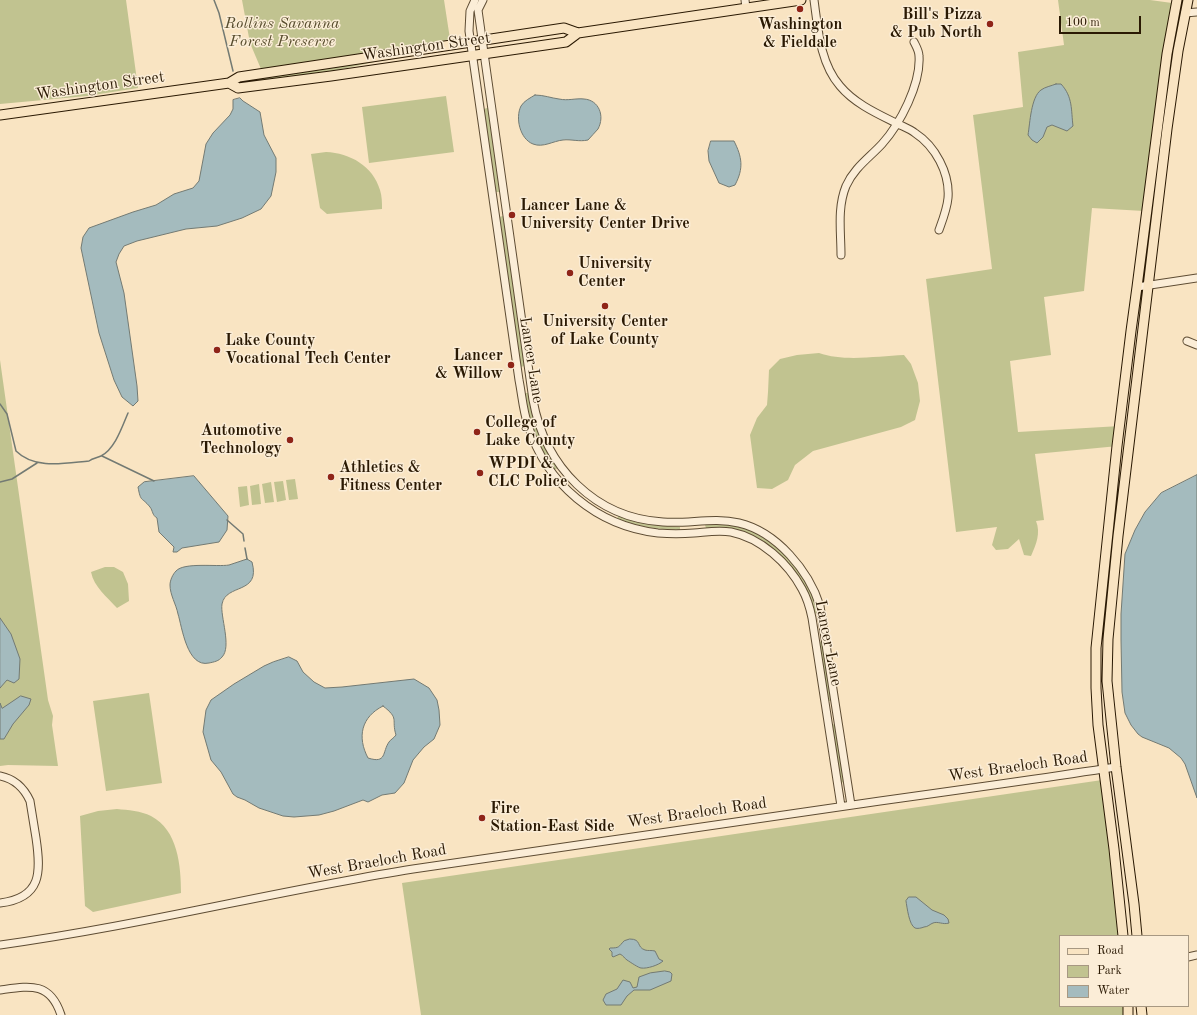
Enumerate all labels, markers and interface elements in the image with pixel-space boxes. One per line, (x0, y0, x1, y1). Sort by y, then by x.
marker: Washington & Fieldale (795, 4, 805, 14)
place label: Bill's Pizza & Pub North (890, 5, 982, 43)
scale bar (1061, 8, 1143, 34)
park label: Rollins Savanna Forest Preserve (224, 14, 340, 52)
place label: Washington & Fieldale (758, 15, 842, 53)
text: 100 m (1066, 17, 1100, 29)
marker: Bill's Pizza & Pub North (985, 19, 995, 29)
street label: Washington Street (360, 28, 492, 66)
street label: Washington Street (34, 67, 166, 105)
place label: Lancer Lane & University Center Drive (520, 196, 690, 234)
marker: Lancer Lane & University Center Drive (507, 210, 517, 220)
place label: University Center (578, 254, 652, 292)
marker: University Center (565, 268, 575, 278)
marker: University Center of Lake County (600, 301, 610, 311)
place label: University Center of Lake County (542, 312, 668, 350)
street label: Lancer Lane (515, 315, 547, 405)
place label: Lake County Vocational Tech Center (225, 331, 391, 369)
marker: Lake County Vocational Tech Center (212, 345, 222, 355)
place label: Lancer & Willow (435, 346, 503, 384)
marker: Lancer & Willow (506, 360, 516, 370)
place label: College of Lake County (485, 413, 575, 451)
place label: Automotive Technology (200, 421, 282, 459)
marker: College of Lake County (472, 427, 482, 437)
marker: Automotive Technology (285, 435, 295, 445)
place label: WPDI & CLC Police (488, 454, 567, 492)
place label: Athletics & Fitness Center (339, 458, 442, 496)
marker: WPDI & CLC Police (475, 468, 485, 478)
marker: Athletics & Fitness Center (326, 472, 336, 482)
street label: Lancer Lane (810, 598, 846, 688)
street label: West Braeloch Road (947, 748, 1089, 786)
street label: West Braeloch Road (626, 794, 768, 832)
place label: Fire Station-East Side (490, 799, 614, 837)
marker: Fire Station-East Side (477, 813, 487, 823)
street label: West Braeloch Road (306, 840, 448, 884)
legend (1059, 935, 1189, 1007)
text: Road (1097, 945, 1124, 957)
text: Park (1097, 965, 1122, 977)
text: Water (1097, 985, 1129, 997)

